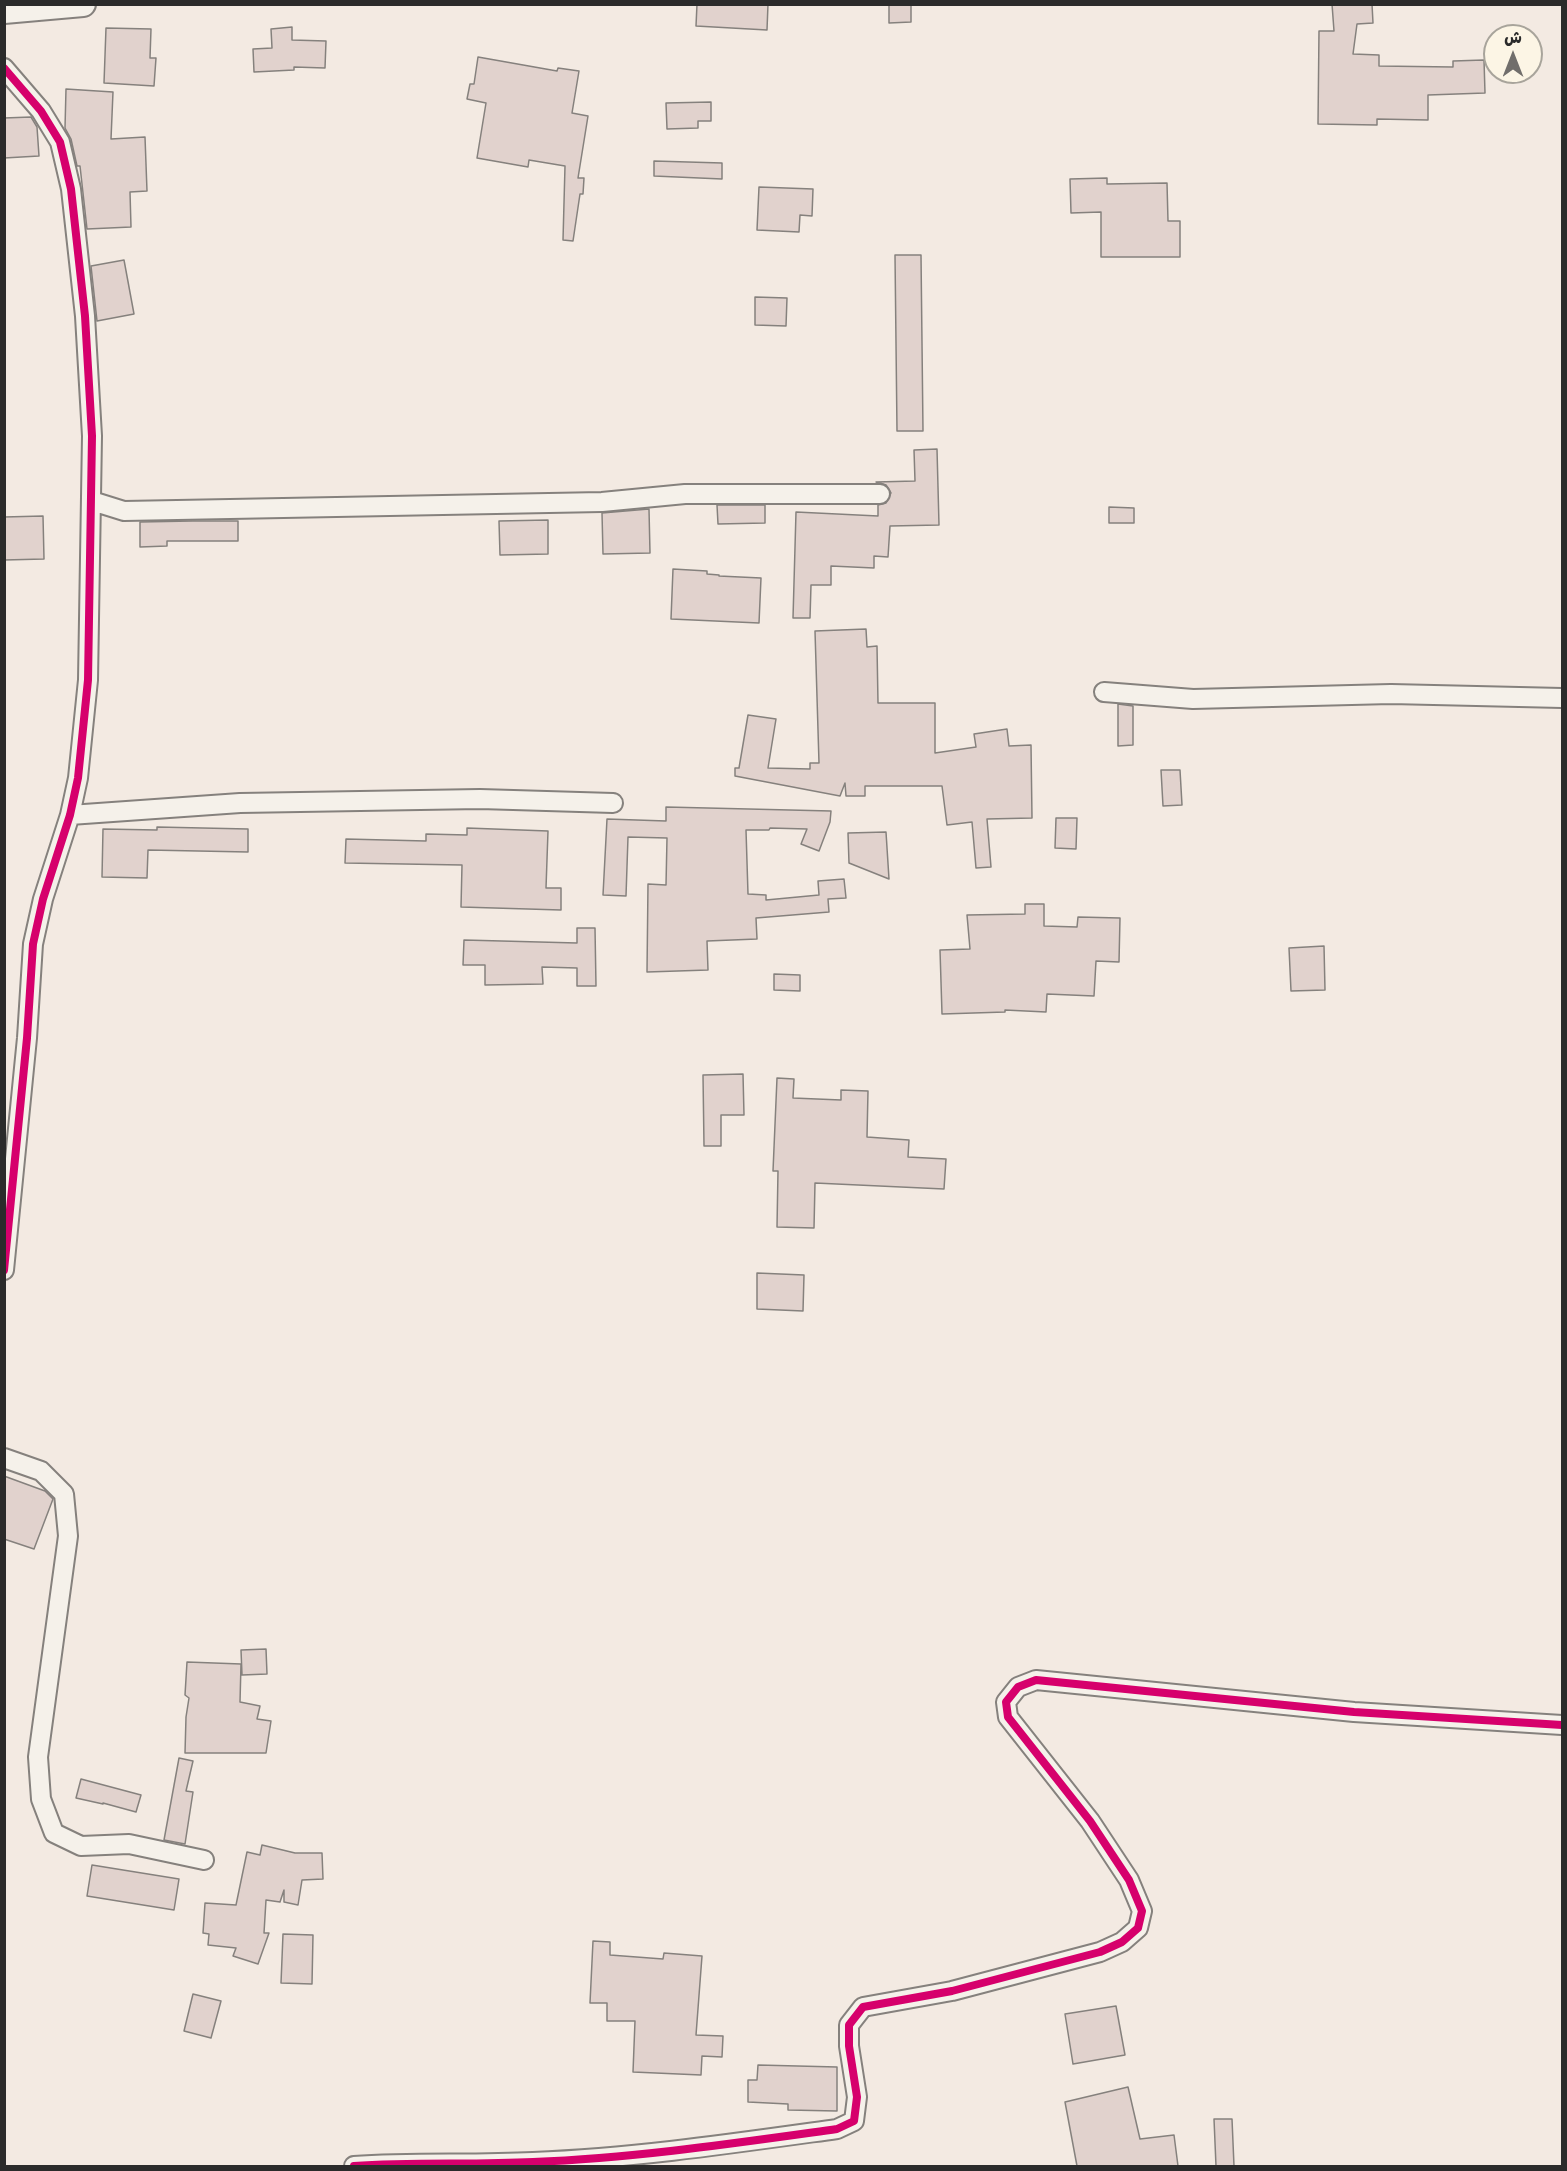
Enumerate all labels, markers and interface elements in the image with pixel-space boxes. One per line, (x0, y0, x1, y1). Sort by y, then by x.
text: ش (1504, 23, 1522, 52)
north arrow (1483, 24, 1543, 84)

